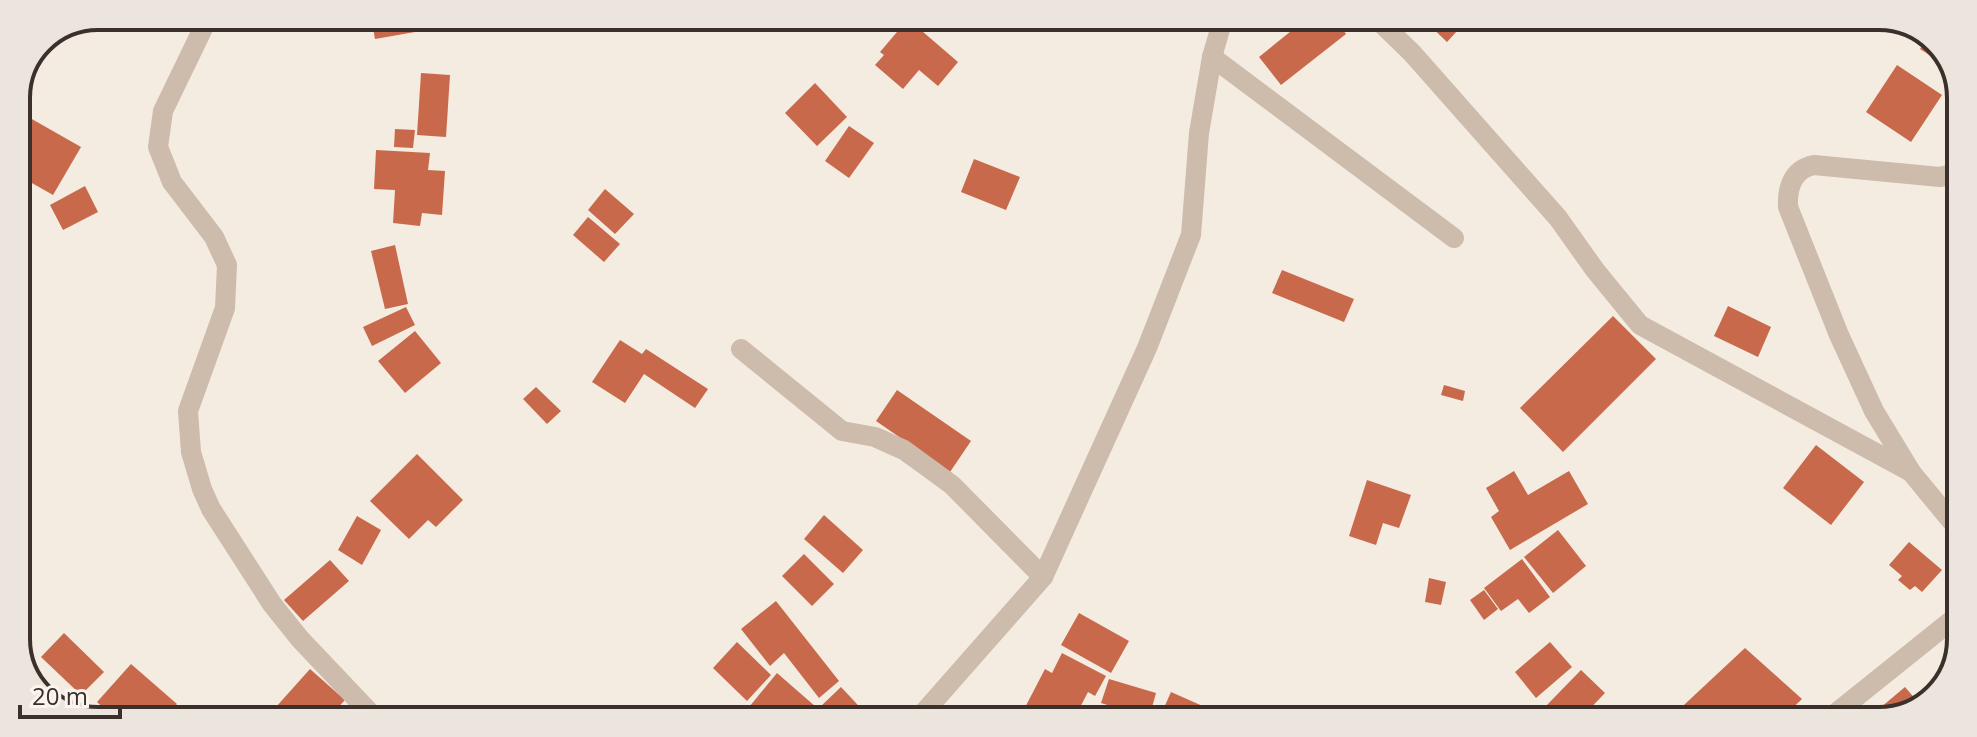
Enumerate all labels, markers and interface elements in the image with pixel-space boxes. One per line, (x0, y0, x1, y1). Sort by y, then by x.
scale bar (20, 669, 120, 719)
text: 20 m (32, 679, 88, 712)

